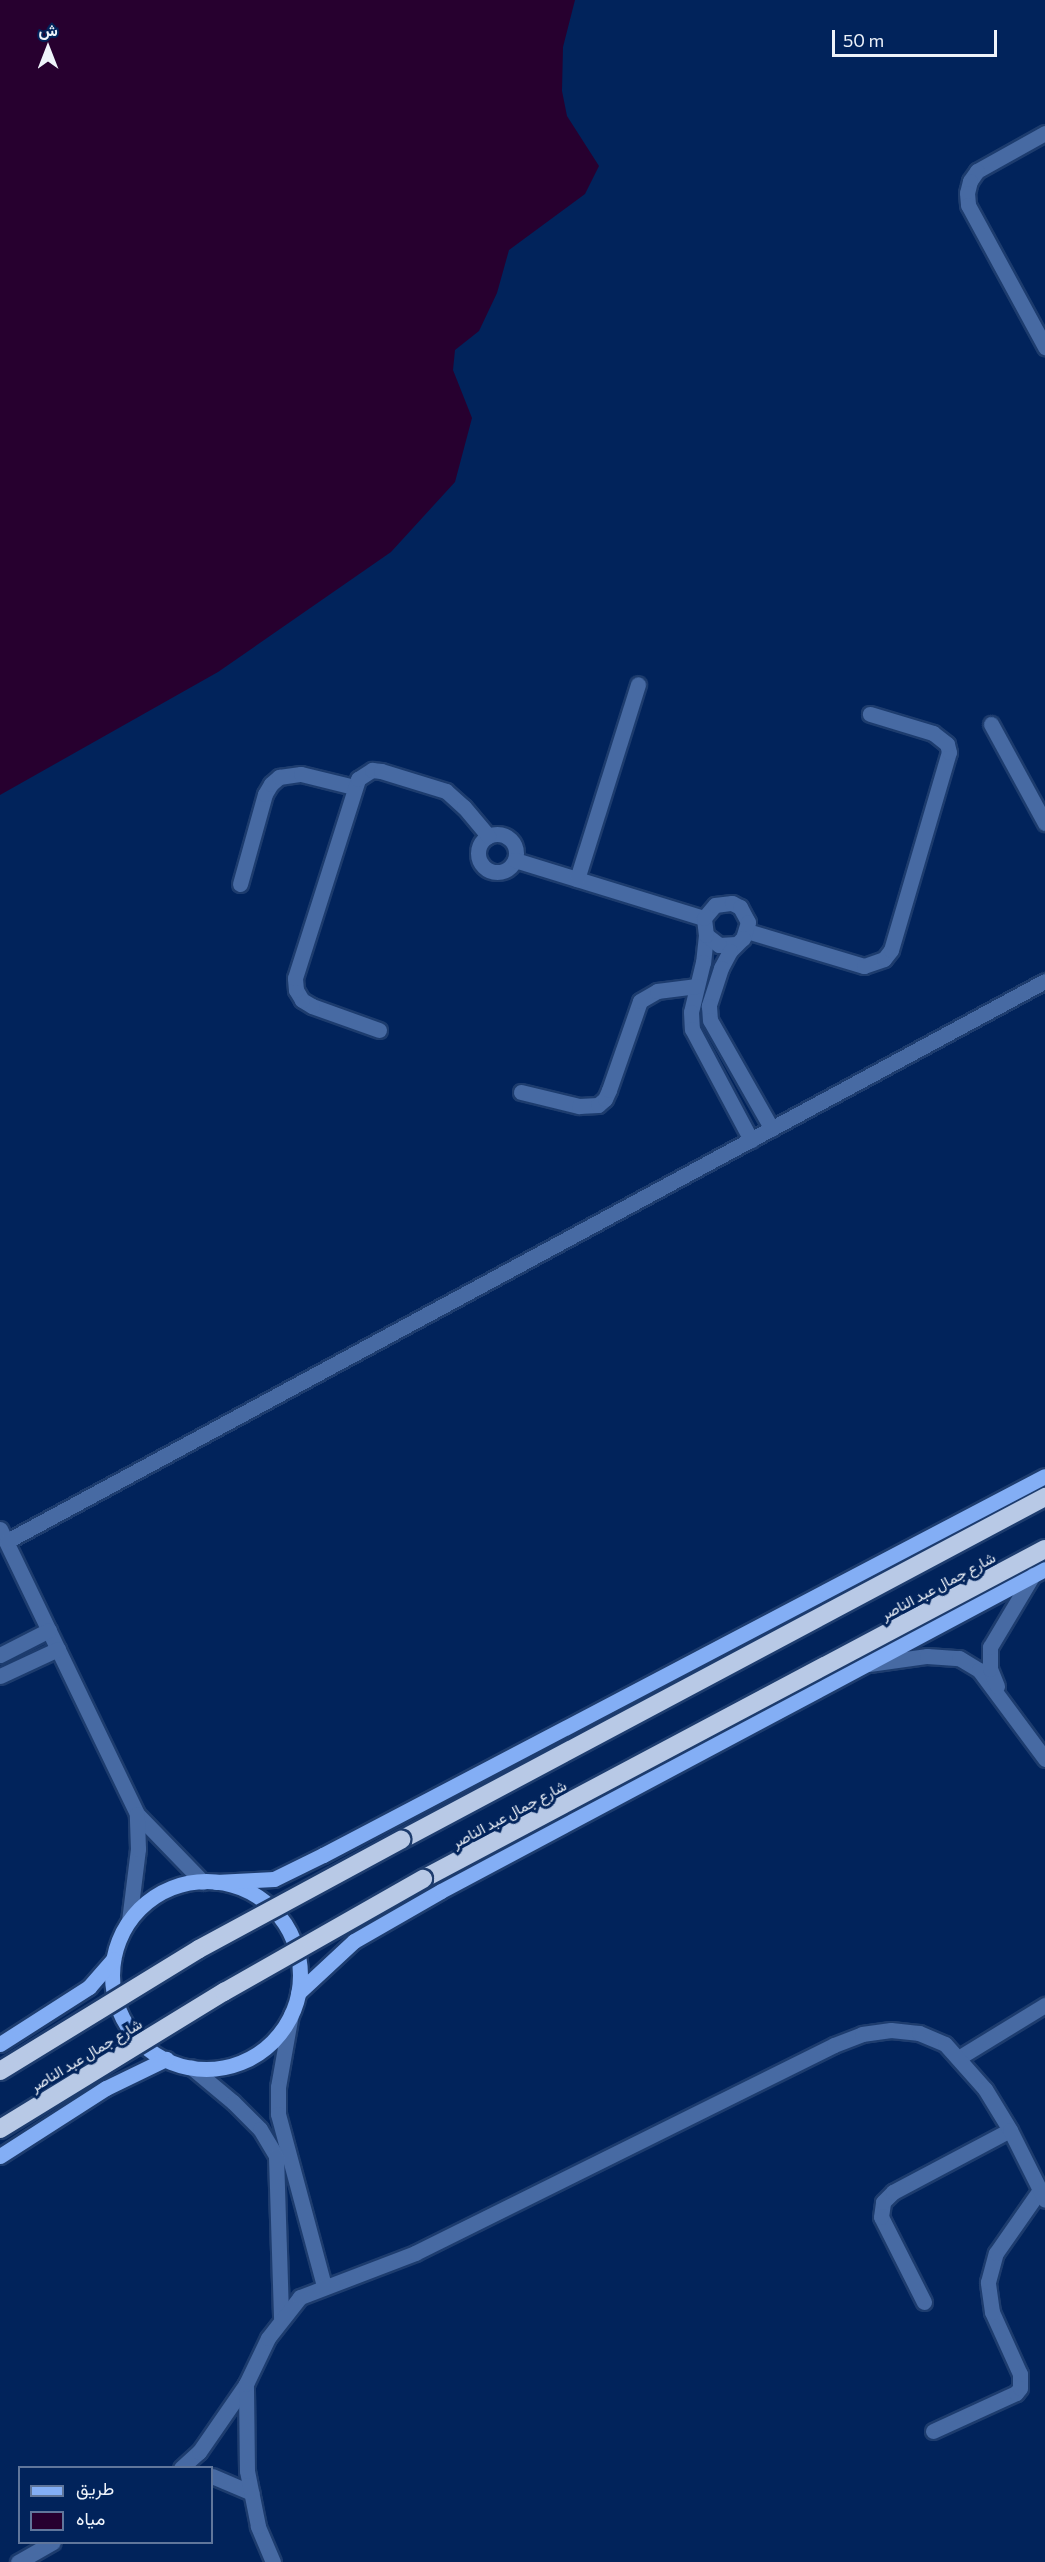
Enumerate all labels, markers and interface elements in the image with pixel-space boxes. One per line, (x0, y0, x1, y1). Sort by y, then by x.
north arrow (18, 18, 78, 78)
scale bar (835, 18, 1000, 56)
text: ش (38, 20, 58, 39)
text: 50 m (843, 29, 884, 51)
street label: شارع جمال عبد الناصر (878, 1548, 998, 1624)
street label: شارع جمال عبد الناصر (449, 1776, 569, 1852)
street label: شارع جمال عبد الناصر (27, 2015, 145, 2095)
legend (18, 2466, 213, 2544)
text: طريق (76, 2477, 114, 2499)
text: مياه (76, 2507, 105, 2529)

